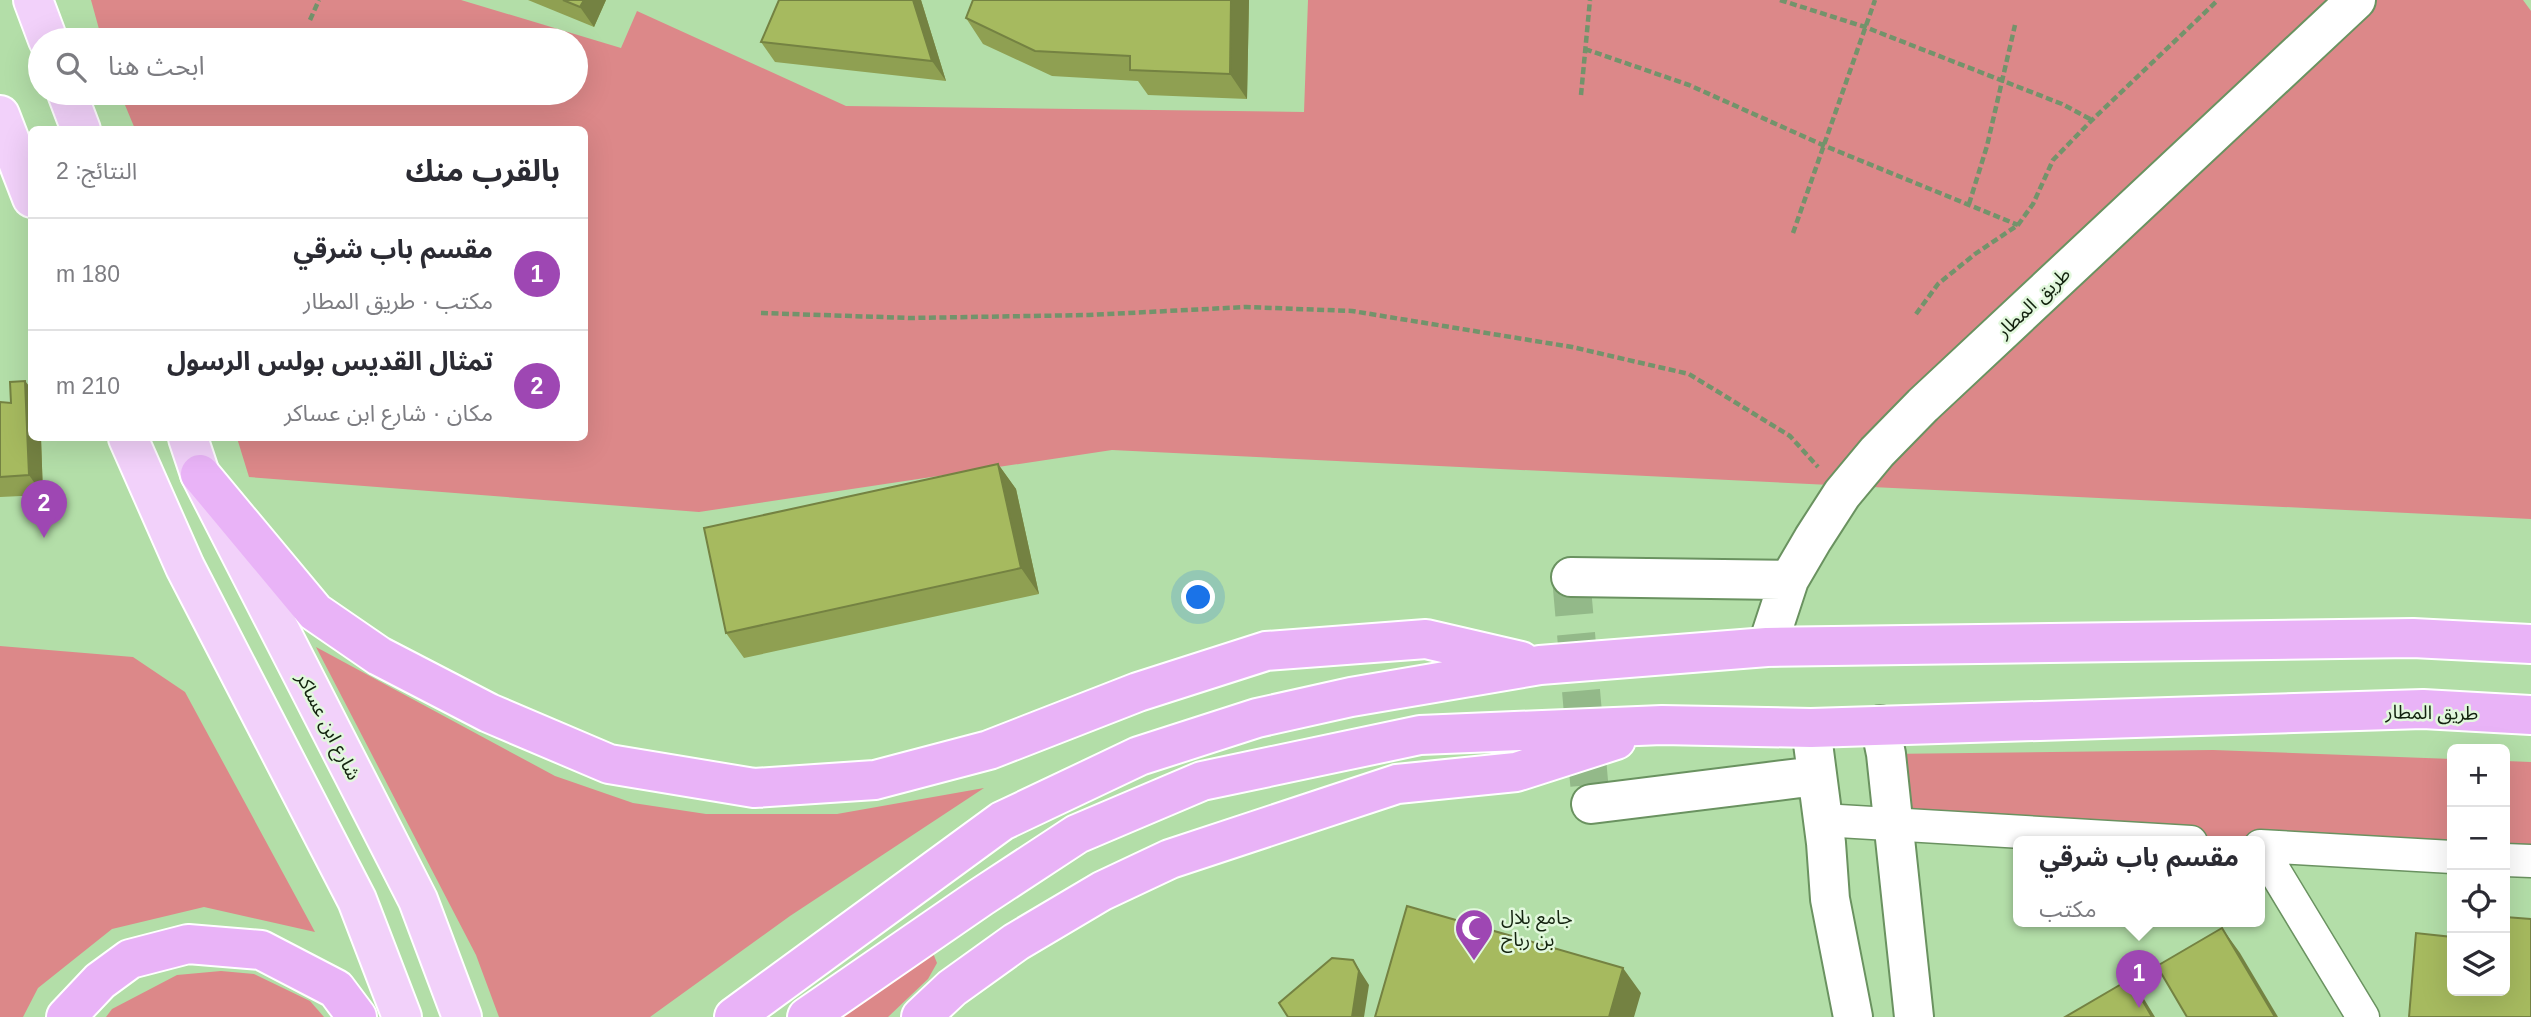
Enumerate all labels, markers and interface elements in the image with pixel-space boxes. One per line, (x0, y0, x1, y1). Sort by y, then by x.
search box (28, 28, 588, 105)
icon: search (52, 48, 90, 86)
text: ابحث هنا (108, 51, 205, 81)
text: بالقرب منك (405, 154, 560, 187)
text: النتائج: 2 (56, 158, 137, 184)
text: مقسم باب شرقي (293, 234, 493, 264)
text: 180 m (56, 261, 120, 287)
text: 1 (531, 261, 543, 287)
street label: طريق المطار (1992, 263, 2075, 343)
text: مكتب · طريق المطار (303, 288, 493, 314)
text: تمثال القديس بولس الرسول (167, 346, 493, 376)
text: 210 m (56, 373, 120, 399)
text: 2 (531, 373, 543, 399)
text: مكان · شارع ابن عساكر (284, 400, 493, 426)
pin: 2 (21, 480, 67, 538)
your location (1181, 580, 1215, 614)
street label: شارع ابن عساكر (289, 668, 365, 785)
street label: طريق المطار (2385, 701, 2479, 725)
map controls (2447, 744, 2510, 996)
button: + (2447, 744, 2510, 807)
button: − (2447, 807, 2510, 870)
popup (2013, 836, 2265, 927)
text: مقسم باب شرقي (2039, 842, 2239, 872)
button: locate (2447, 870, 2510, 933)
text: مكتب (2039, 896, 2097, 922)
mosque icon: جامع بلال بن رباح (1453, 907, 1495, 962)
place label: جامع بلال بن رباح (1501, 907, 1573, 953)
button: layers (2447, 933, 2510, 996)
pin: 1 (2116, 950, 2162, 1008)

